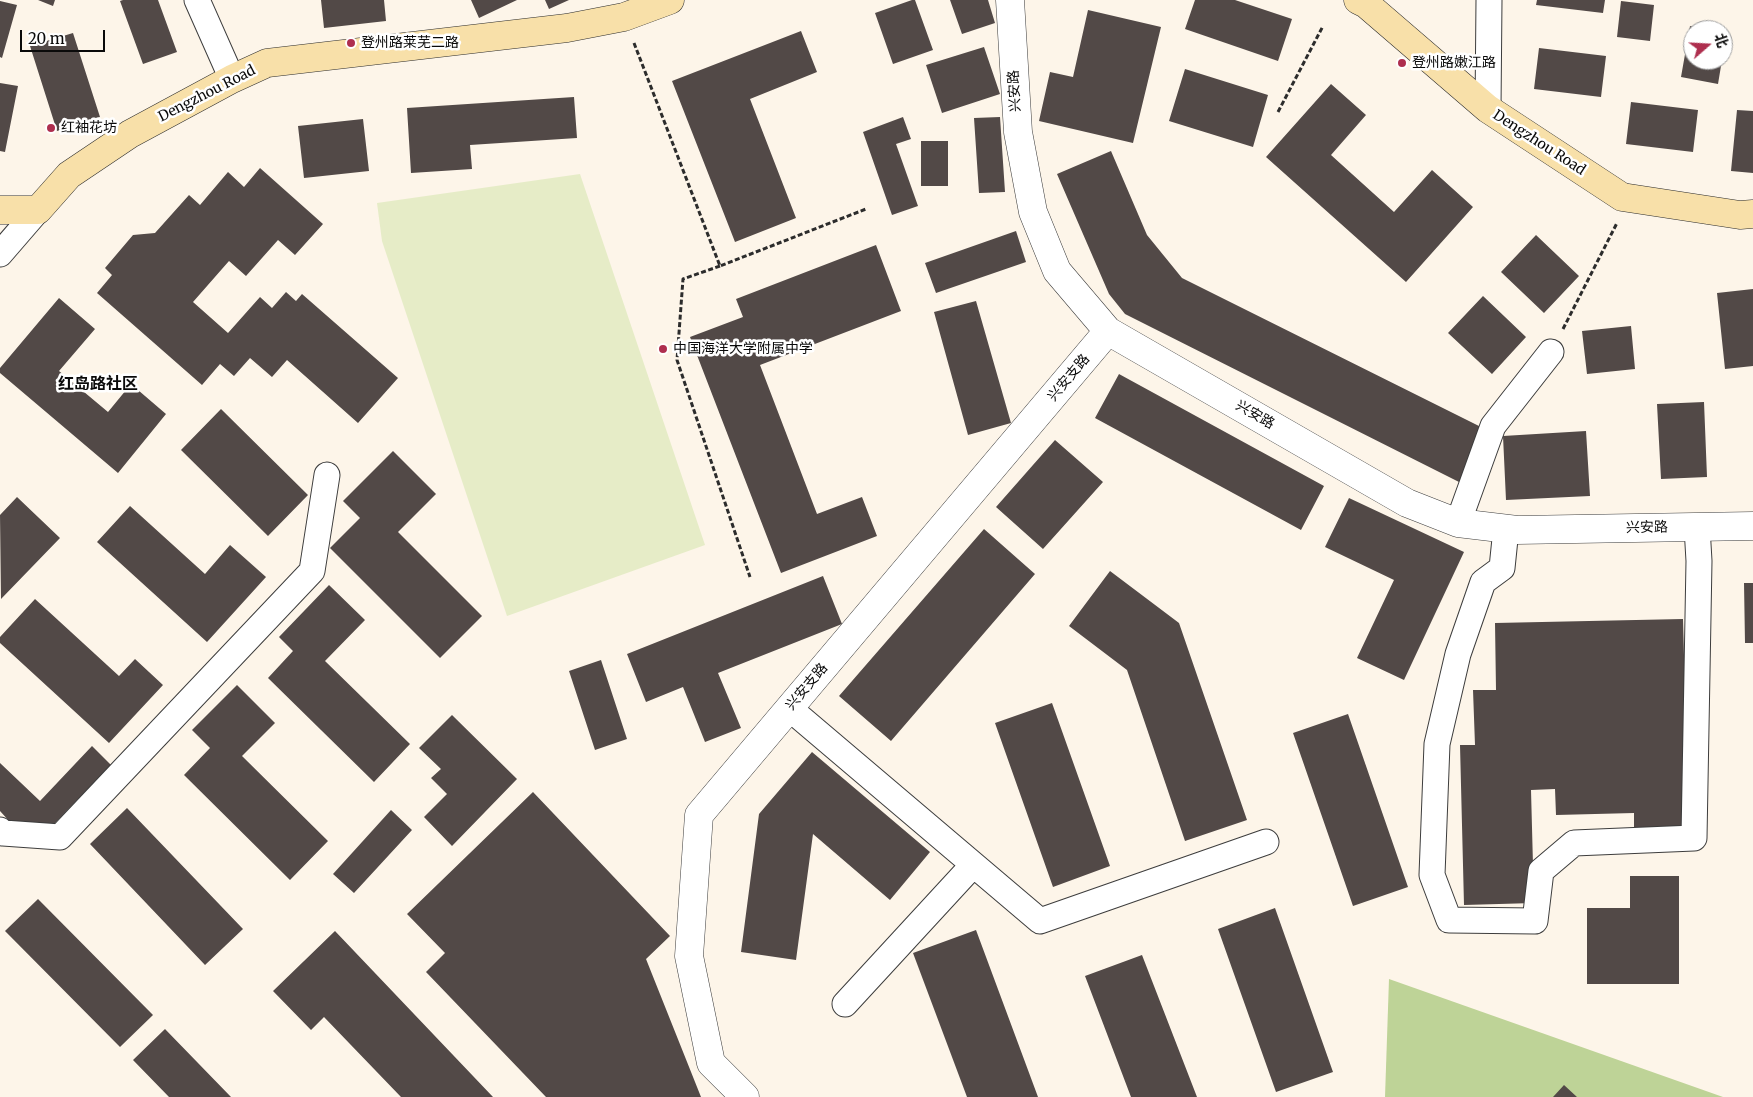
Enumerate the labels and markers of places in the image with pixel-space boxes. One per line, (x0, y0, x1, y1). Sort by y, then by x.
place label: 登州路莱芜二路 (361, 35, 459, 51)
marker: 登州路莱芜二路 (345, 37, 357, 49)
place label: 登州路嫩江路 (1412, 55, 1496, 71)
marker: 登州路嫩江路 (1396, 57, 1408, 69)
place label: 红袖花坊 (61, 120, 117, 136)
marker: 红袖花坊 (45, 122, 57, 134)
place label: 中国海洋大学附属中学 (673, 341, 813, 357)
marker: 中国海洋大学附属中学 (657, 343, 669, 355)

